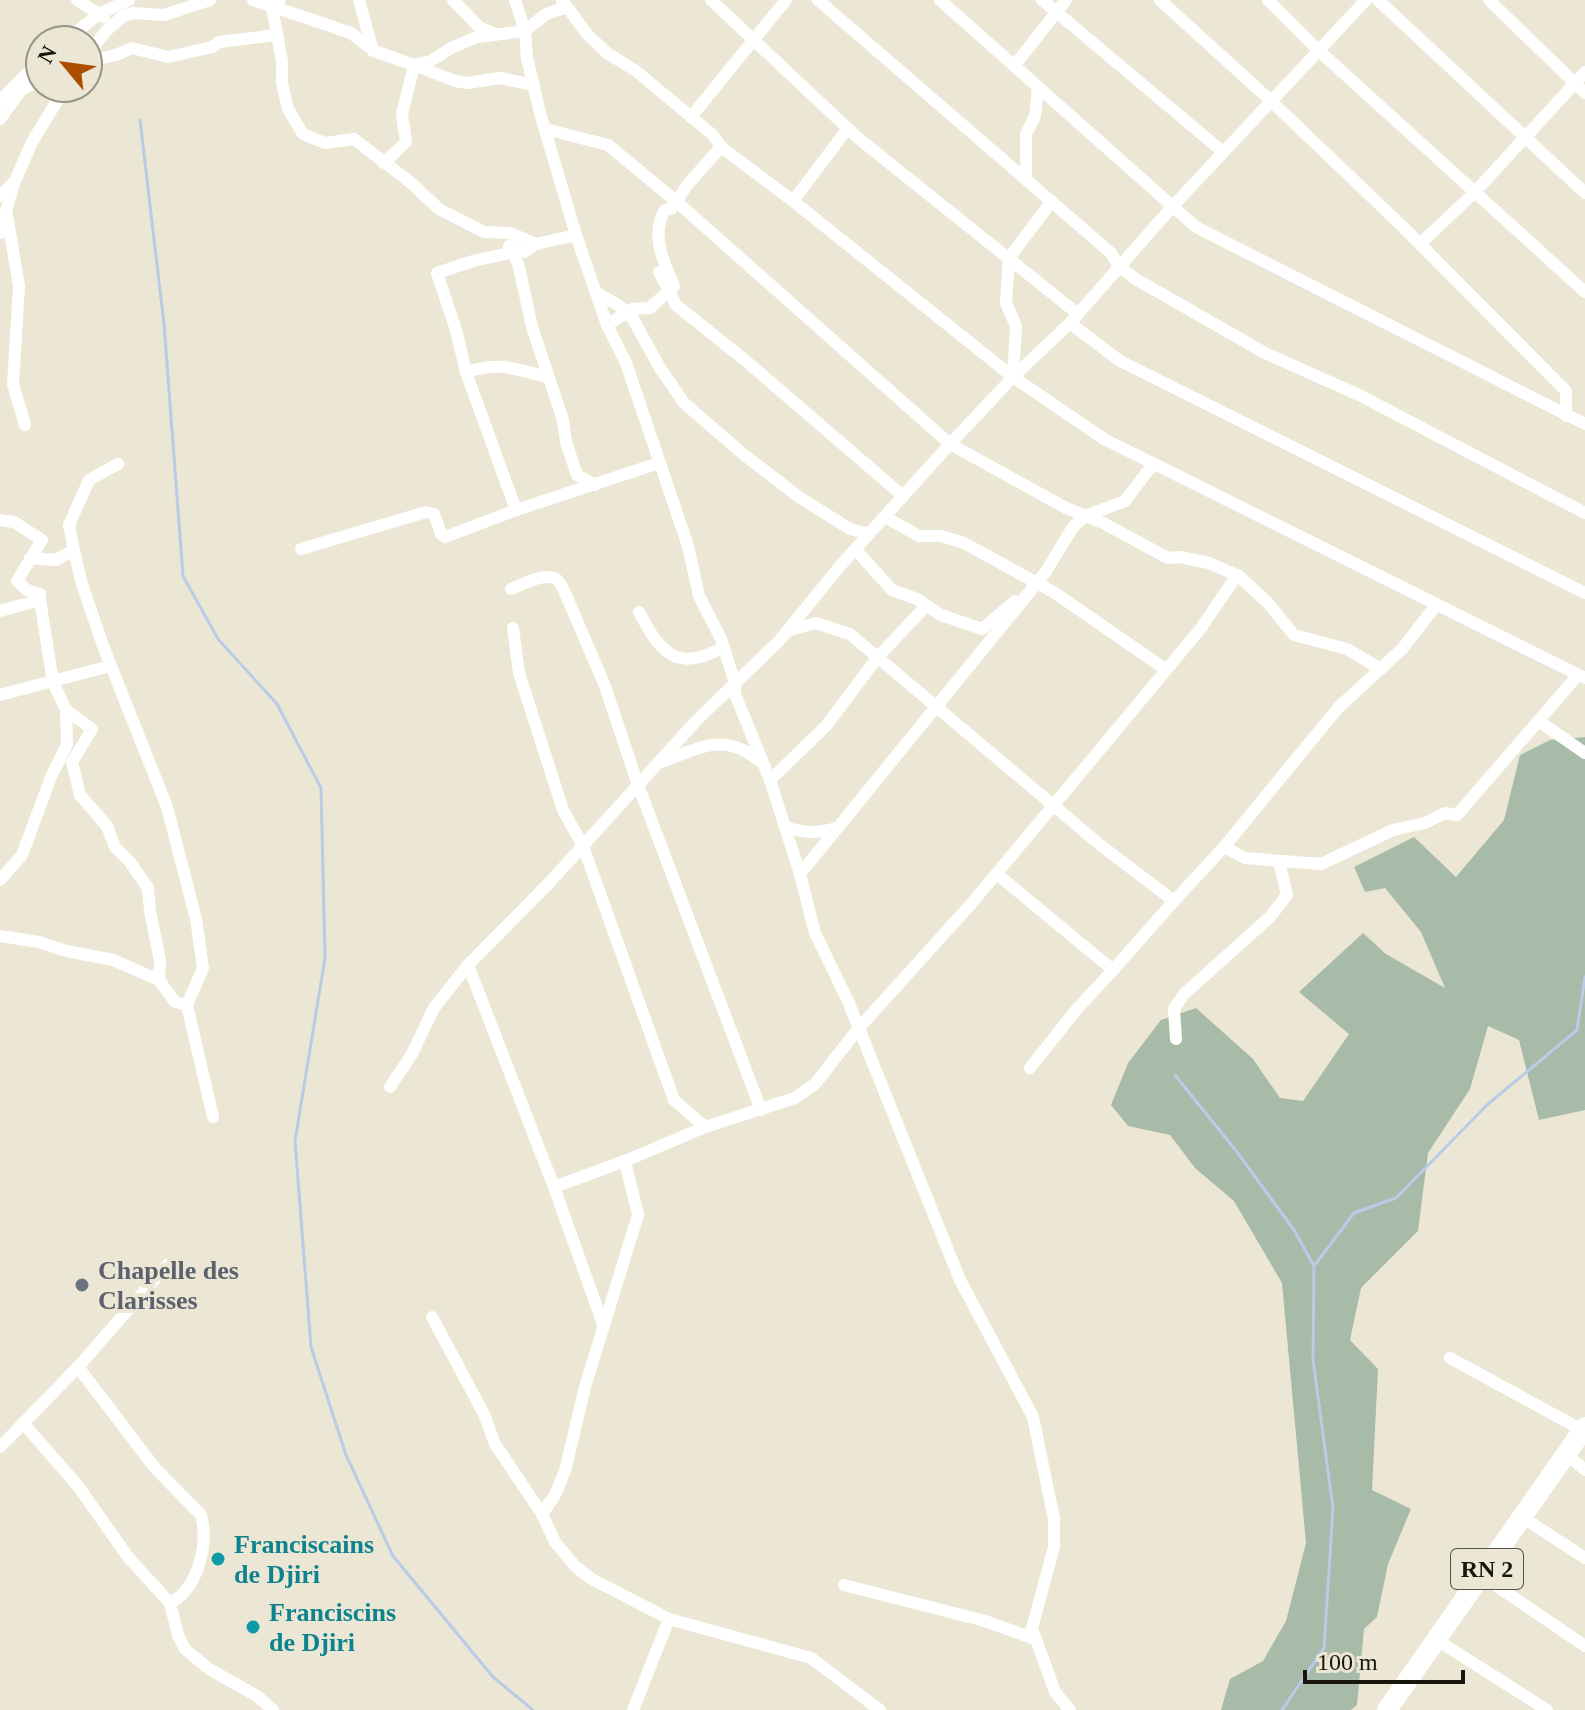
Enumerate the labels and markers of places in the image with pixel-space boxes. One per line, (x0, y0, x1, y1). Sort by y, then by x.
place label: Chapelle des Clarisses (98, 1256, 239, 1315)
marker: Chapelle des Clarisses (73, 1276, 91, 1294)
place label: Franciscains de Djiri (234, 1530, 374, 1589)
marker: Franciscains de Djiri (209, 1550, 227, 1568)
place label: Franciscins de Djiri (269, 1598, 396, 1657)
marker: Franciscins de Djiri (244, 1618, 262, 1636)

